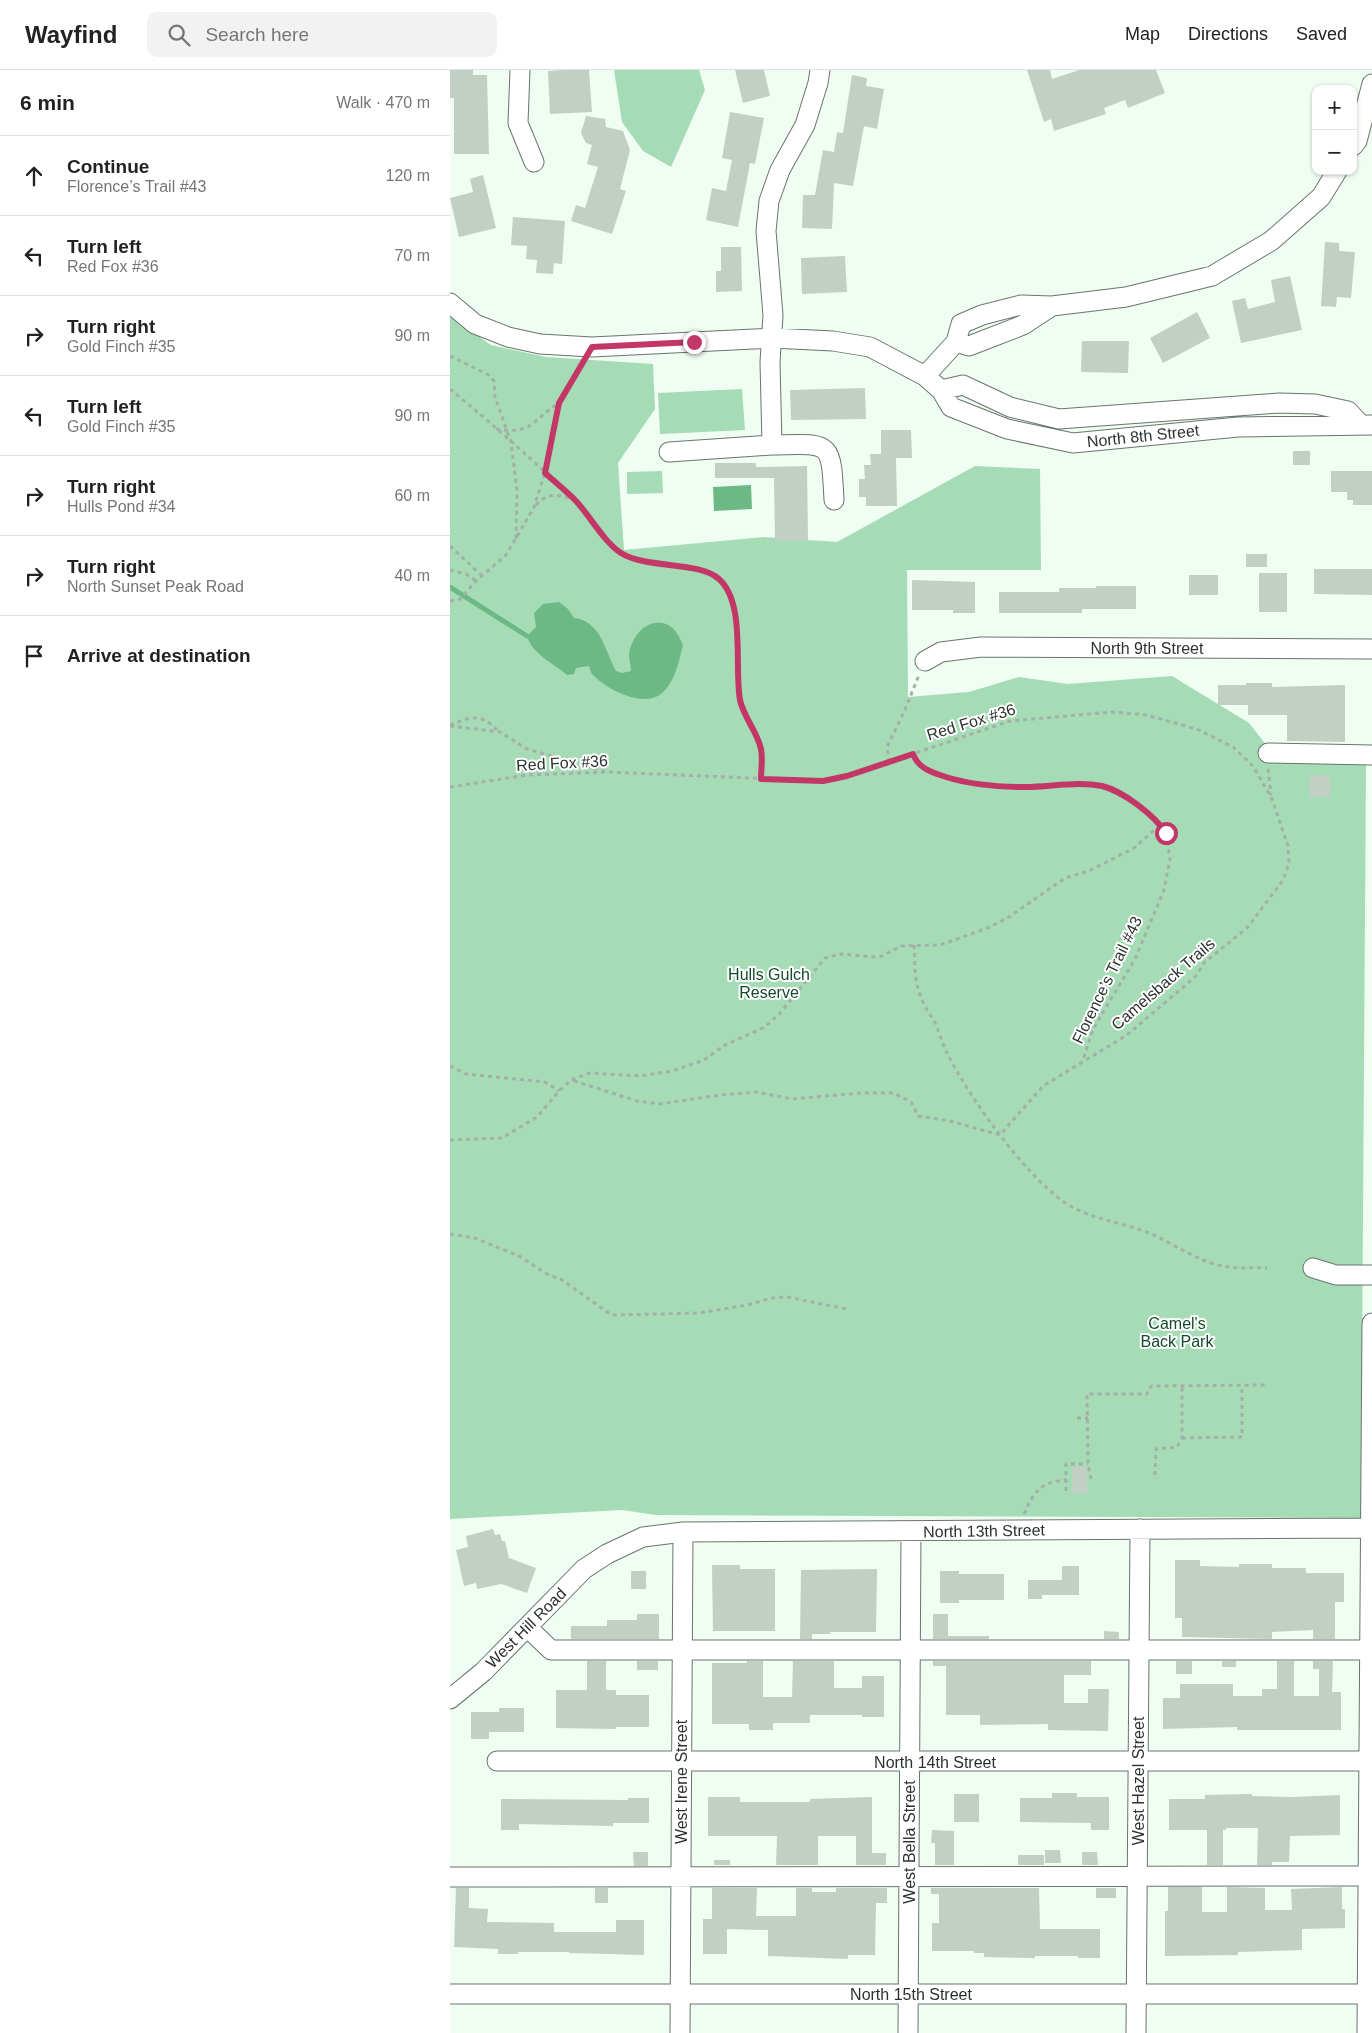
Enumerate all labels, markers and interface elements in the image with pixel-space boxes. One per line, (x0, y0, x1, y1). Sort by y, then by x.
search box (147, 12, 497, 57)
text: Wayfind (25, 21, 117, 48)
icon: search (165, 21, 193, 49)
text: Search here (205, 24, 309, 45)
text: Map (1125, 24, 1160, 44)
text: Directions (1188, 24, 1268, 44)
text: Saved (1296, 24, 1347, 44)
map controls (1312, 85, 1357, 175)
button: + (1312, 85, 1357, 130)
text: 6 min (20, 91, 75, 114)
text: Walk · 470 m (336, 94, 430, 111)
button: − (1312, 130, 1357, 175)
text: Continue (67, 156, 149, 177)
icon: ahead (20, 162, 48, 190)
text: 120 m (386, 167, 430, 184)
text: Florence’s Trail #43 (67, 178, 206, 195)
text: Turn left (67, 236, 142, 257)
icon: left (20, 242, 48, 270)
text: 70 m (394, 247, 430, 264)
text: Red Fox #36 (67, 258, 159, 275)
text: Turn right (67, 316, 155, 337)
icon: right (20, 322, 48, 350)
text: 90 m (394, 327, 430, 344)
route end (683, 331, 706, 354)
text: Gold Finch #35 (67, 338, 176, 355)
text: Turn left (67, 396, 142, 417)
icon: left (20, 402, 48, 430)
text: 90 m (394, 407, 430, 424)
text: Gold Finch #35 (67, 418, 176, 435)
street label: North 8th Street (1086, 422, 1201, 450)
text: Turn right (67, 476, 155, 497)
icon: right (20, 482, 48, 510)
text: 60 m (394, 487, 430, 504)
text: Hulls Pond #34 (67, 498, 176, 515)
text: Turn right (67, 556, 155, 577)
icon: right (20, 562, 48, 590)
text: 40 m (394, 567, 430, 584)
text: North Sunset Peak Road (67, 578, 244, 595)
street label: North 9th Street (1091, 640, 1204, 657)
icon: arrive (20, 642, 48, 670)
text: Arrive at destination (67, 645, 251, 666)
street label: Red Fox #36 (925, 700, 1017, 744)
street label: Red Fox #36 (516, 752, 608, 774)
route start (1155, 822, 1178, 845)
street label: Florence’s Trail #43 (1069, 914, 1145, 1046)
street label: Camelsback Trails (1108, 935, 1218, 1033)
park label: Hulls Gulch Reserve (728, 966, 810, 1001)
park label: Camel's Back Park (1141, 1315, 1214, 1350)
street label: North 13th Street (923, 1521, 1046, 1541)
street label: West Hill Road (483, 1585, 569, 1671)
street label: West Hazel Street (1130, 1716, 1147, 1845)
street label: West Irene Street (673, 1719, 690, 1844)
street label: North 14th Street (874, 1754, 996, 1771)
street label: West Bella Street (901, 1780, 918, 1904)
street label: North 15th Street (850, 1986, 972, 2003)

